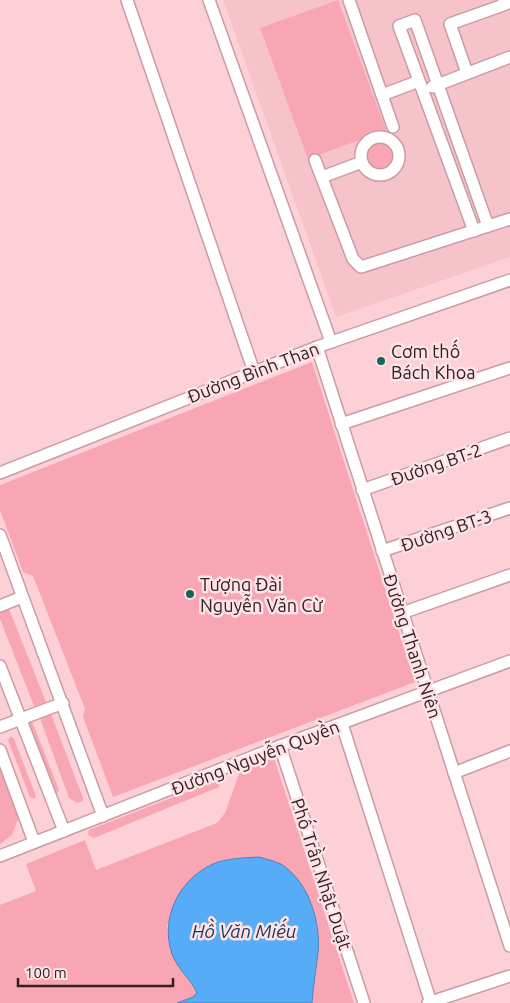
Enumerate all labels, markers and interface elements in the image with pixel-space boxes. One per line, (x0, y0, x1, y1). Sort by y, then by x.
street label: Đường Bình Than (184, 338, 322, 406)
place label: Cơm thố Bách Khoa (391, 339, 475, 382)
marker: Cơm thố Bách Khoa (375, 355, 387, 367)
street label: Đường BT-2 (388, 439, 484, 489)
street label: Đường BT-3 (398, 505, 494, 555)
street label: Đường Thanh Niên (380, 571, 446, 721)
place label: Tượng Đài Nguyễn Văn Cừ (200, 574, 323, 615)
marker: Tượng Đài Nguyễn Văn Cừ (184, 588, 196, 600)
street label: Đường Nguyễn Quyền (167, 713, 342, 799)
street label: Phố Trần Nhật Duật (288, 795, 358, 952)
water label: Hồ Văn Miếu (192, 918, 296, 942)
scale bar (18, 956, 172, 988)
text: 100 m (25, 964, 67, 981)

